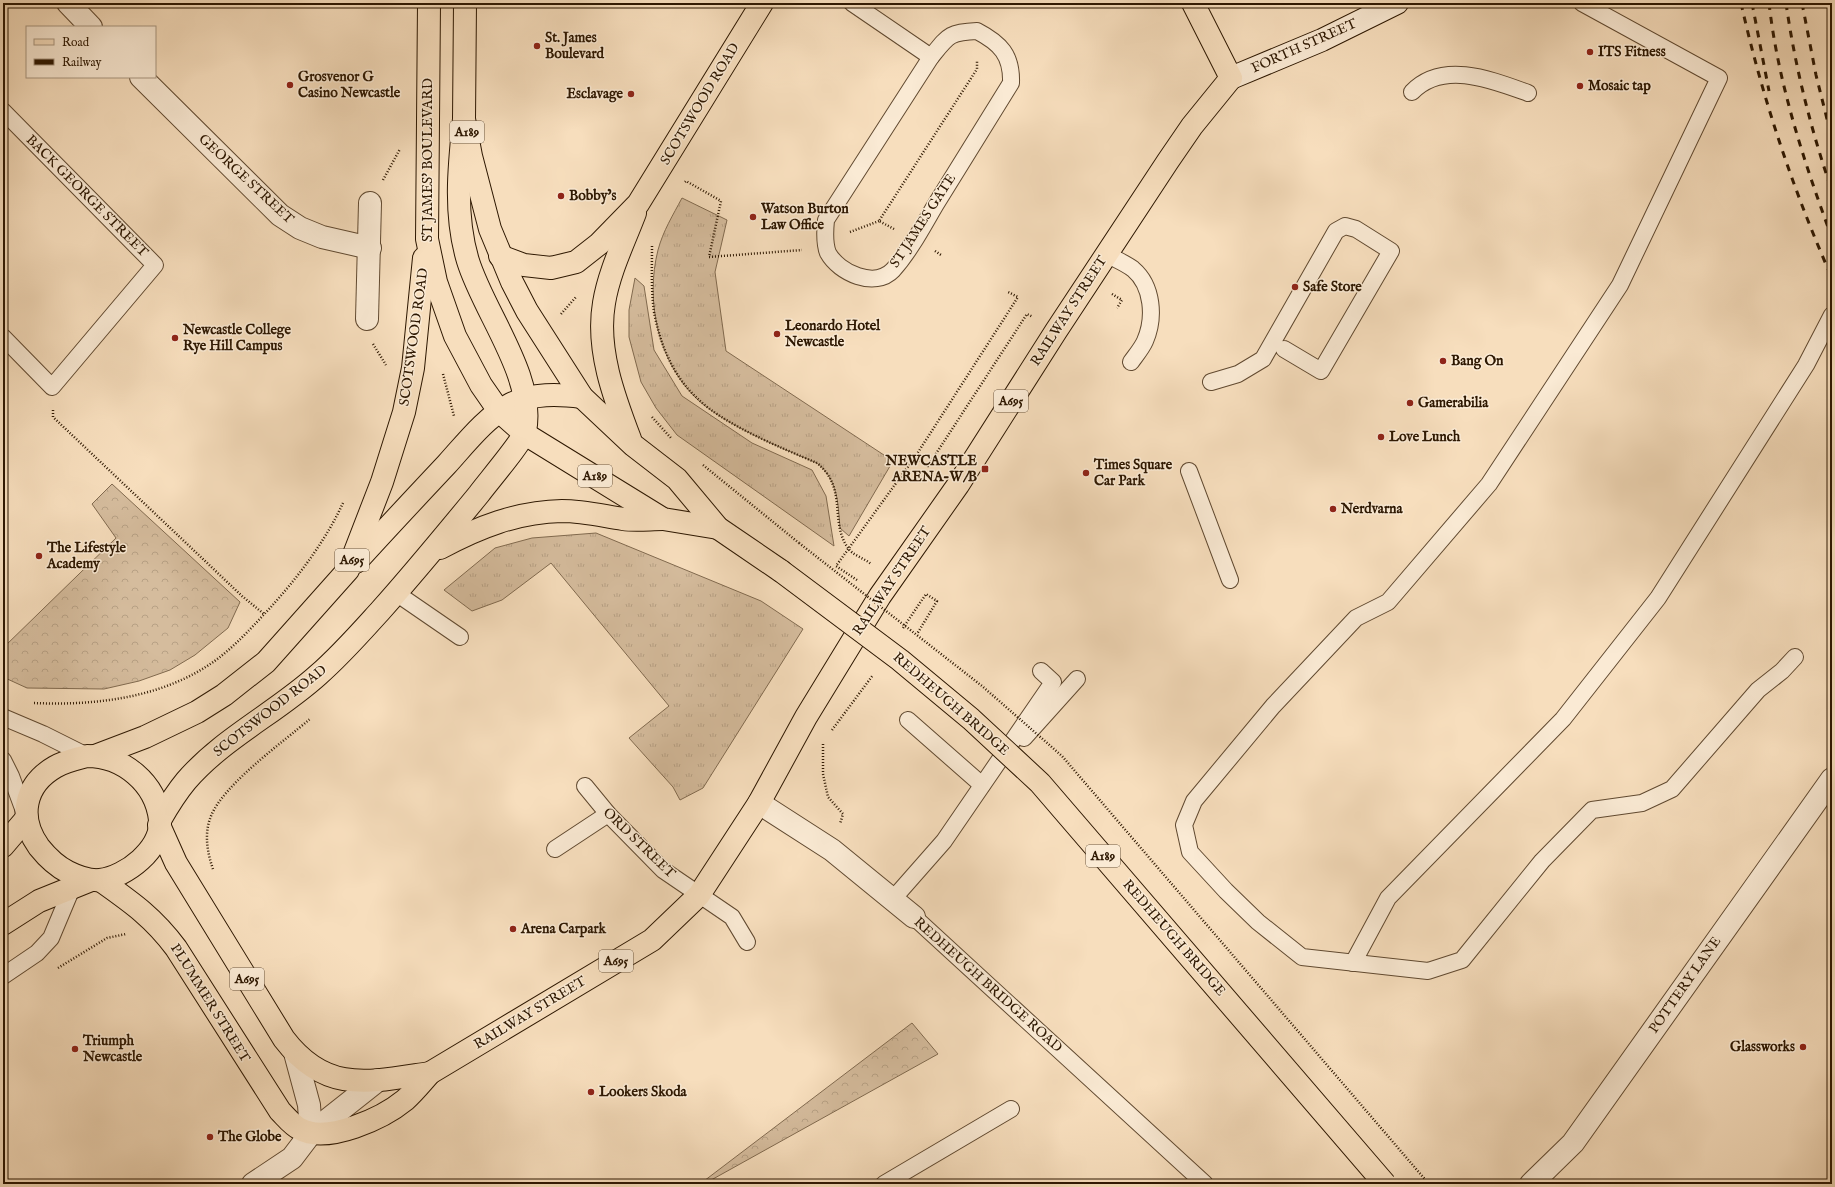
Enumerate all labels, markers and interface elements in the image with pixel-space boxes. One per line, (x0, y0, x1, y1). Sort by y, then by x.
street label: FORTH STREET (1248, 14, 1360, 77)
legend (26, 26, 156, 78)
place label: St. James Boulevard (545, 29, 605, 63)
text: Road (62, 35, 90, 50)
street label: SCOTSWOOD ROAD (656, 40, 744, 168)
marker: St. James Boulevard (532, 41, 542, 51)
place label: ITS Fitness (1598, 43, 1666, 61)
marker: ITS Fitness (1585, 47, 1595, 57)
text: Railway (62, 55, 101, 70)
place label: Grosvenor G Casino Newcastle (298, 68, 401, 102)
place label: Mosaic tap (1588, 77, 1651, 95)
street label: ST JAMES' BOULEVARD (419, 78, 437, 242)
marker: Grosvenor G Casino Newcastle (285, 80, 295, 90)
marker: Mosaic tap (1575, 81, 1585, 91)
place label: Esclavage (566, 85, 624, 103)
marker: Esclavage (626, 89, 636, 99)
road number: A189 (450, 121, 484, 143)
street label: GEORGE STREET (195, 130, 298, 228)
street label: BACK GEORGE STREET (22, 131, 153, 262)
street label: ST JAMES GATE (886, 170, 960, 271)
place label: Bobby’s (569, 187, 616, 205)
marker: Bobby’s (556, 191, 566, 201)
place label: Watson Burton Law Office (760, 200, 849, 234)
marker: Watson Burton Law Office (748, 212, 758, 222)
street label: RAILWAY STREET (1027, 252, 1112, 369)
street label: SCOTSWOOD ROAD (395, 267, 433, 407)
place label: Safe Store (1303, 278, 1362, 296)
marker: Safe Store (1290, 282, 1300, 292)
place label: Leonardo Hotel Newcastle (784, 317, 881, 351)
place label: Newcastle College Rye Hill Campus (182, 321, 291, 355)
marker: Leonardo Hotel Newcastle (772, 329, 782, 339)
marker: Newcastle College Rye Hill Campus (170, 333, 180, 343)
place label: Bang On (1451, 352, 1504, 370)
marker: Bang On (1438, 356, 1448, 366)
road number: A695 (994, 390, 1028, 412)
place label: Gamerabilia (1418, 394, 1489, 412)
marker: Gamerabilia (1405, 398, 1415, 408)
place label: Love Lunch (1389, 428, 1461, 446)
marker: Love Lunch (1376, 432, 1386, 442)
place label: NEWCASTLE ARENA-W/B (885, 452, 977, 486)
place label: Times Square Car Park (1093, 456, 1173, 490)
marker: NEWCASTLE ARENA-W/B (980, 464, 990, 474)
road number: A189 (578, 465, 612, 487)
marker: Times Square Car Park (1081, 468, 1091, 478)
place label: Nerdvarna (1340, 500, 1404, 518)
marker: Nerdvarna (1328, 504, 1338, 514)
street label: RAILWAY STREET (849, 522, 936, 639)
place label: The Lifestyle Academy (46, 539, 127, 573)
road number: A695 (335, 549, 369, 571)
marker: The Lifestyle Academy (34, 551, 44, 561)
street label: REDHEUGH BRIDGE (889, 648, 1013, 760)
street label: SCOTSWOOD ROAD (210, 661, 330, 761)
street label: ORD STREET (599, 804, 680, 883)
road number: A189 (1086, 845, 1120, 867)
street label: REDHEUGH BRIDGE (1118, 876, 1230, 1000)
street label: REDHEUGH BRIDGE ROAD (910, 913, 1066, 1057)
place label: Arena Carpark (520, 920, 607, 938)
marker: Arena Carpark (508, 924, 518, 934)
street label: POTTERY LANE (1645, 933, 1725, 1037)
street label: PLUMMER STREET (166, 940, 254, 1066)
road number: A695 (599, 950, 633, 972)
road number: A695 (230, 968, 264, 990)
street label: RAILWAY STREET (471, 972, 590, 1054)
place label: Triumph Newcastle (82, 1032, 143, 1066)
place label: Glassworks (1730, 1038, 1795, 1056)
marker: Glassworks (1798, 1042, 1808, 1052)
marker: Triumph Newcastle (70, 1044, 80, 1054)
place label: Lookers Skoda (599, 1083, 688, 1101)
marker: Lookers Skoda (586, 1087, 596, 1097)
place label: The Globe (217, 1128, 282, 1146)
marker: The Globe (205, 1132, 215, 1142)

